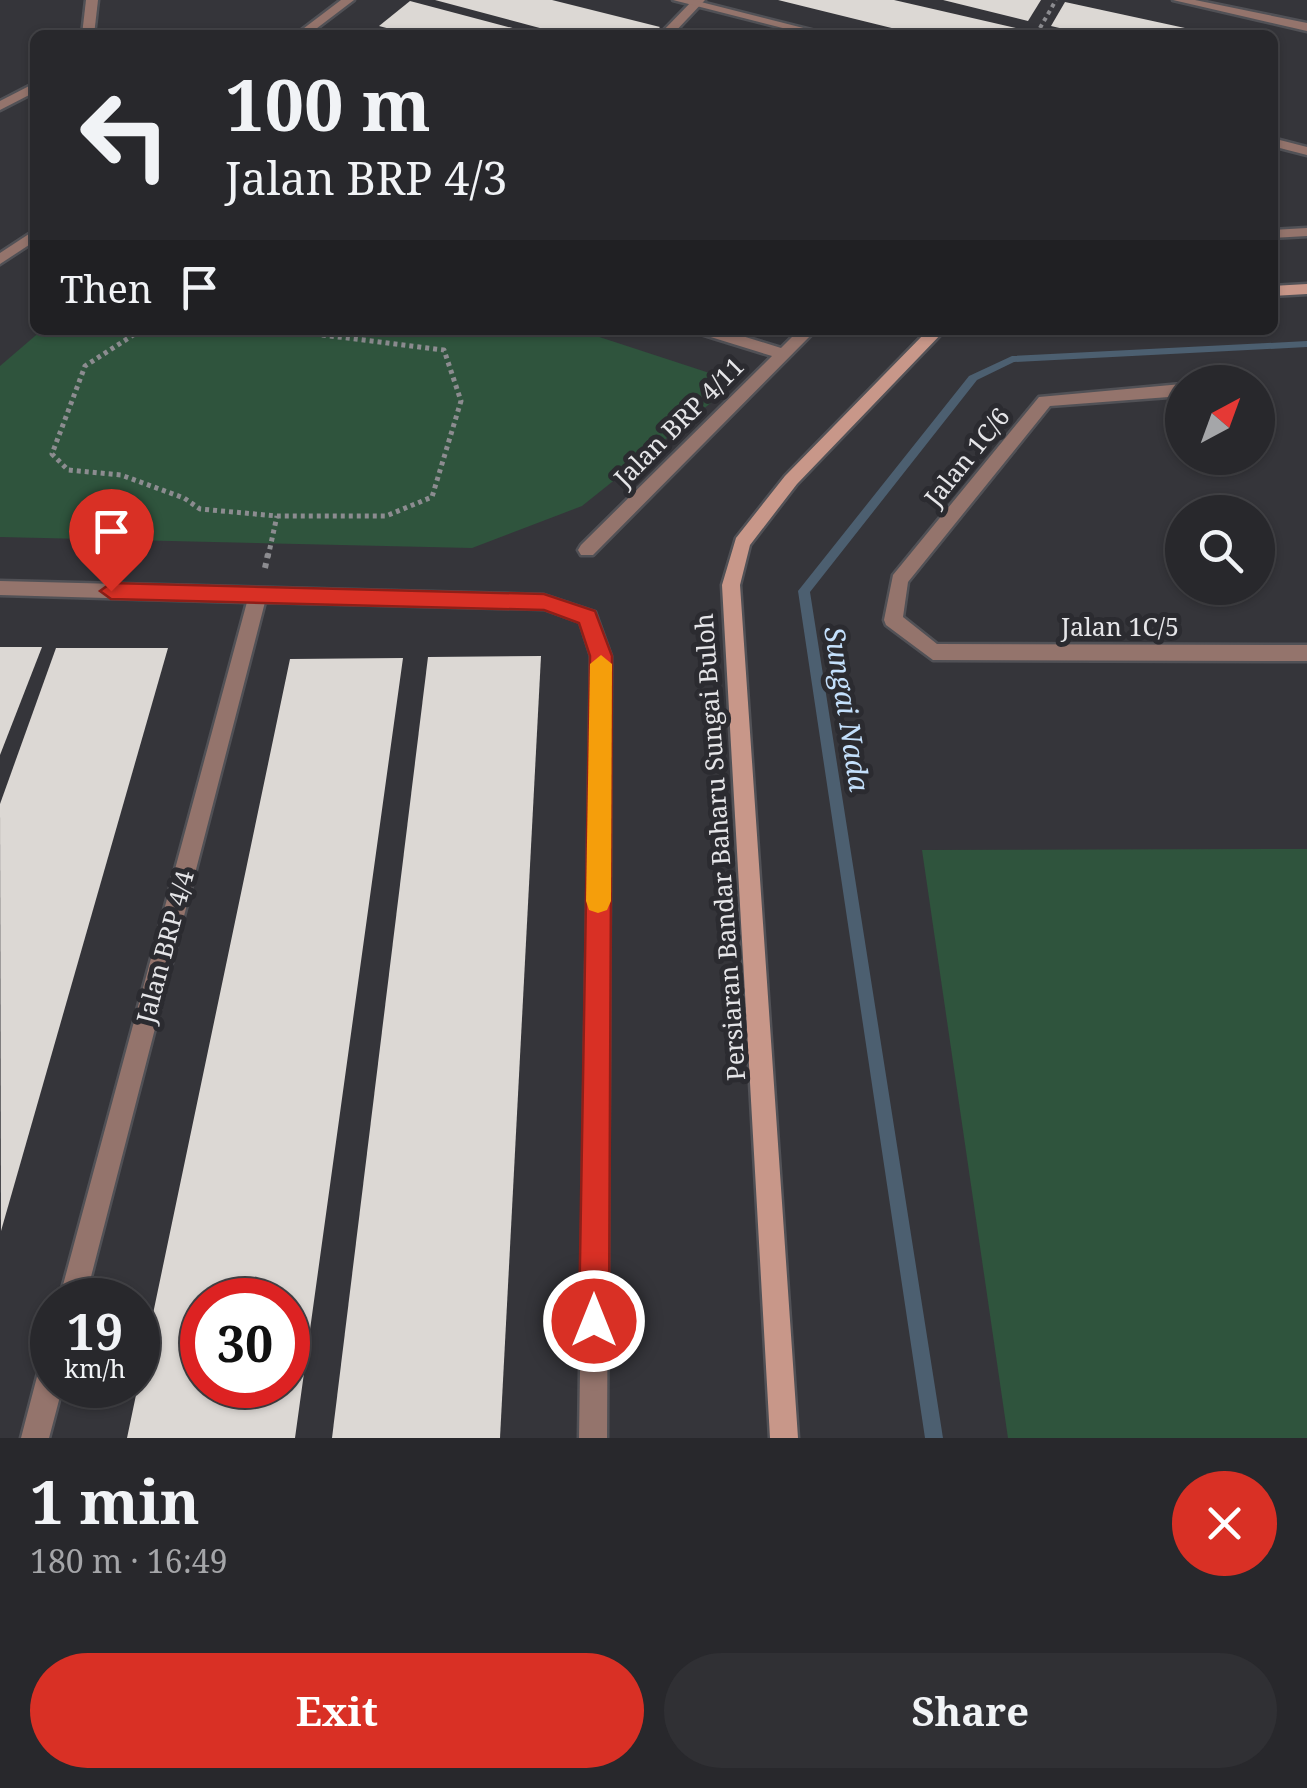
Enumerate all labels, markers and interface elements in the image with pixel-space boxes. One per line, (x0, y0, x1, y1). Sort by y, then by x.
text: 100 m (225, 56, 431, 152)
icon: left (60, 70, 190, 200)
text: Jalan BRP 4/3 (225, 147, 508, 208)
icon: arrive (172, 260, 227, 315)
text: Then (60, 262, 152, 314)
street label: Jalan BRP 4/11 (605, 349, 751, 494)
north arrow (1165, 365, 1275, 475)
map controls (1165, 365, 1275, 605)
street label: Jalan 1C/6 (915, 400, 1017, 514)
pin (69, 489, 154, 592)
button: search (1165, 495, 1275, 605)
icon: arrive (84, 504, 139, 559)
street label: Jalan 1C/5 (1060, 609, 1179, 643)
street label: Persiaran Bandar Baharu Sungai Buloh (686, 612, 752, 1082)
water label: Sungai Nada (816, 624, 880, 795)
street label: Jalan BRP 4/4 (127, 867, 201, 1028)
position arrow (542, 1269, 646, 1373)
speed limit sign: 30 (180, 1278, 310, 1408)
text: 19 (67, 1297, 123, 1365)
text: km/h (64, 1351, 126, 1385)
text: 1 min (30, 1460, 200, 1542)
button: close (1172, 1471, 1277, 1576)
text: 180 m · 16:49 (30, 1539, 228, 1582)
button: Exit (30, 1653, 644, 1768)
button: Share (664, 1653, 1277, 1768)

